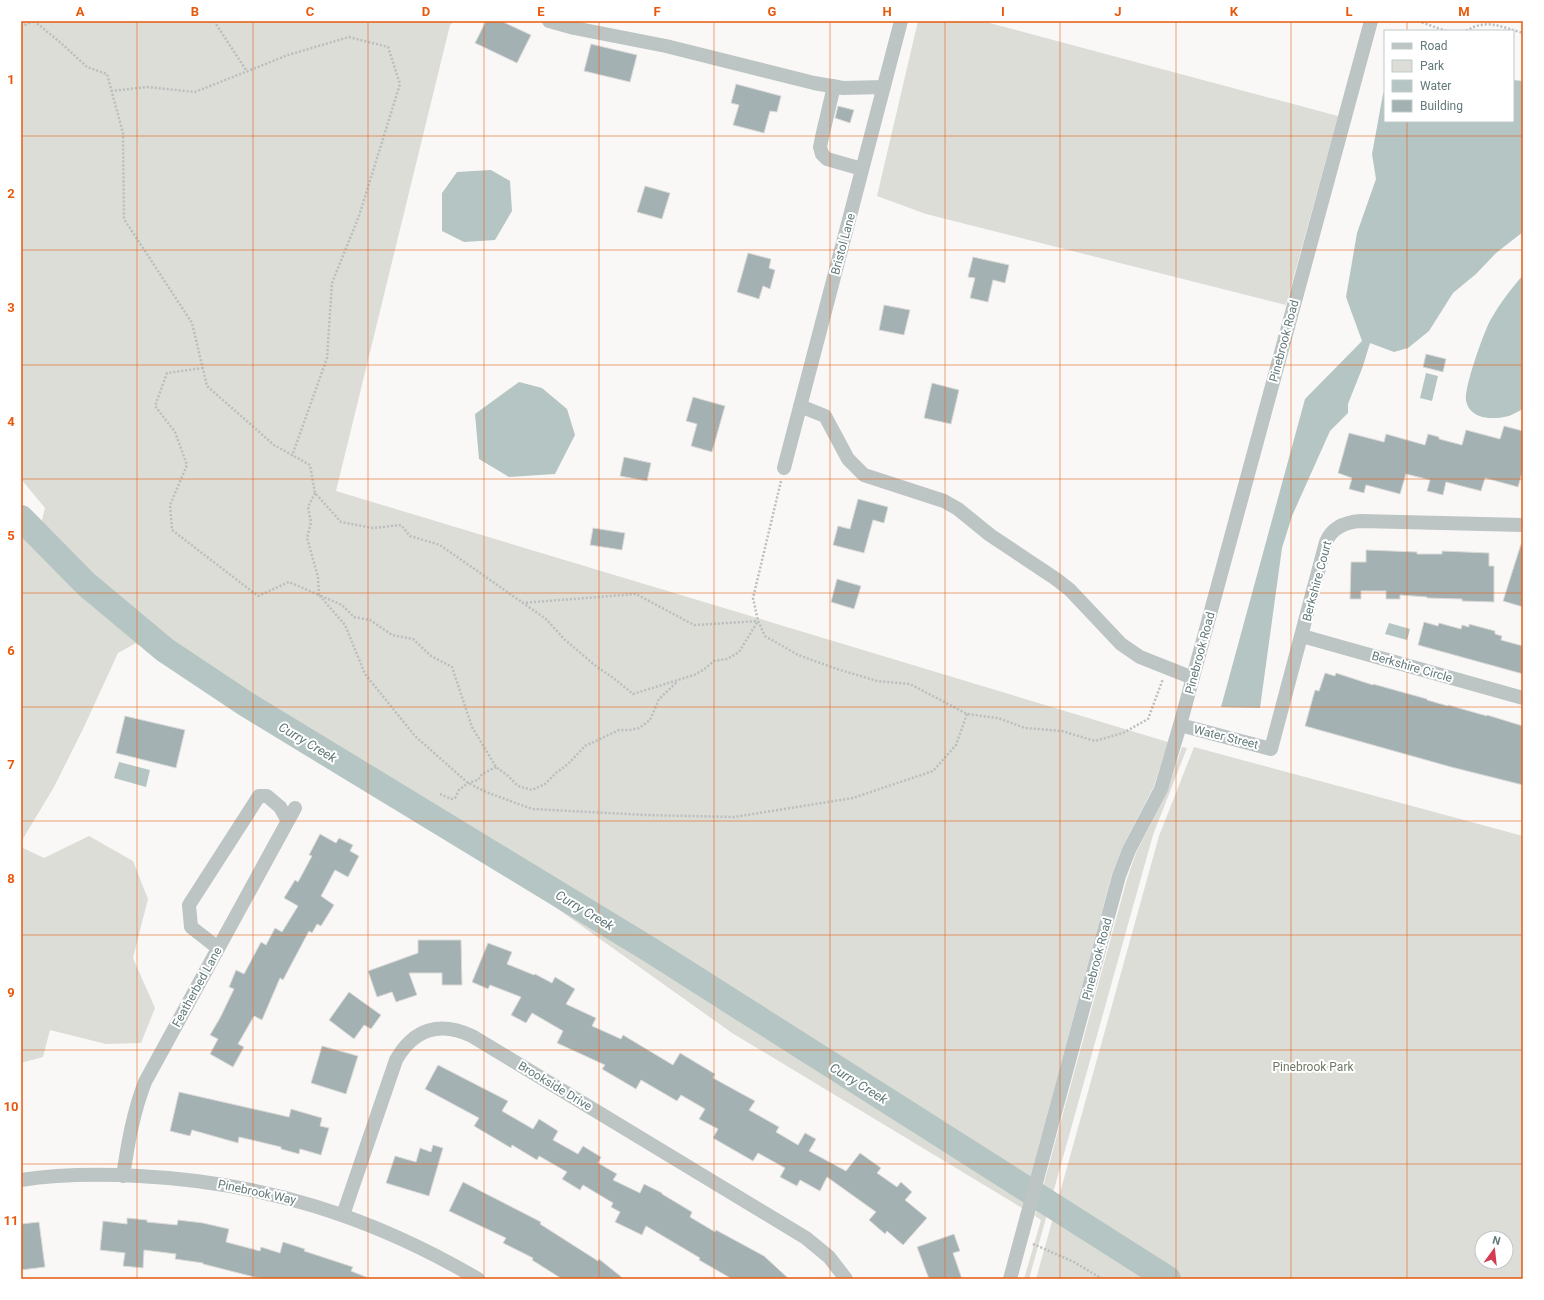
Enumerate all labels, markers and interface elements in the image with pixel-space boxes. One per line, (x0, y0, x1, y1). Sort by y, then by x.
text: A (76, 4, 85, 19)
text: B (191, 4, 199, 19)
text: C (306, 4, 315, 19)
text: D (422, 4, 430, 19)
text: E (537, 4, 545, 19)
text: F (653, 4, 661, 19)
text: G (768, 4, 777, 19)
text: H (882, 4, 892, 19)
text: I (1001, 4, 1005, 19)
text: J (1114, 4, 1122, 19)
text: K (1230, 4, 1239, 19)
text: L (1345, 4, 1353, 19)
text: M (1458, 4, 1470, 19)
legend (1384, 30, 1514, 122)
text: Road (1420, 39, 1448, 53)
text: Park (1420, 59, 1445, 73)
text: 1 (7, 72, 15, 87)
text: Water (1420, 79, 1451, 93)
text: Building (1420, 99, 1463, 113)
text: 2 (7, 186, 15, 201)
street label: Bristol Lane (828, 212, 858, 276)
street label: Pinebrook Road (1266, 298, 1302, 384)
text: 3 (7, 300, 15, 315)
text: 4 (7, 414, 15, 429)
text: 5 (7, 528, 15, 543)
street label: Berkshire Court (1300, 539, 1334, 623)
street label: Pinebrook Road (1182, 610, 1218, 696)
text: 6 (7, 643, 15, 658)
street label: Berkshire Circle (1370, 649, 1454, 685)
water label: Curry Creek (276, 719, 340, 766)
street label: Water Street (1192, 722, 1260, 752)
text: 7 (7, 757, 15, 772)
text: 8 (7, 871, 15, 886)
water label: Curry Creek (553, 887, 617, 934)
street label: Pinebrook Road (1079, 916, 1115, 1002)
street label: Featherbed Lane (169, 945, 225, 1029)
text: 9 (7, 985, 15, 1000)
street label: Brookside Drive (516, 1059, 594, 1113)
water label: Curry Creek (827, 1060, 891, 1107)
park label: Pinebrook Park (1272, 1060, 1354, 1074)
text: 10 (4, 1099, 18, 1114)
street label: Pinebrook Way (217, 1177, 298, 1207)
text: 11 (4, 1213, 18, 1228)
north arrow (1474, 1230, 1514, 1270)
text: N (1491, 1234, 1502, 1248)

